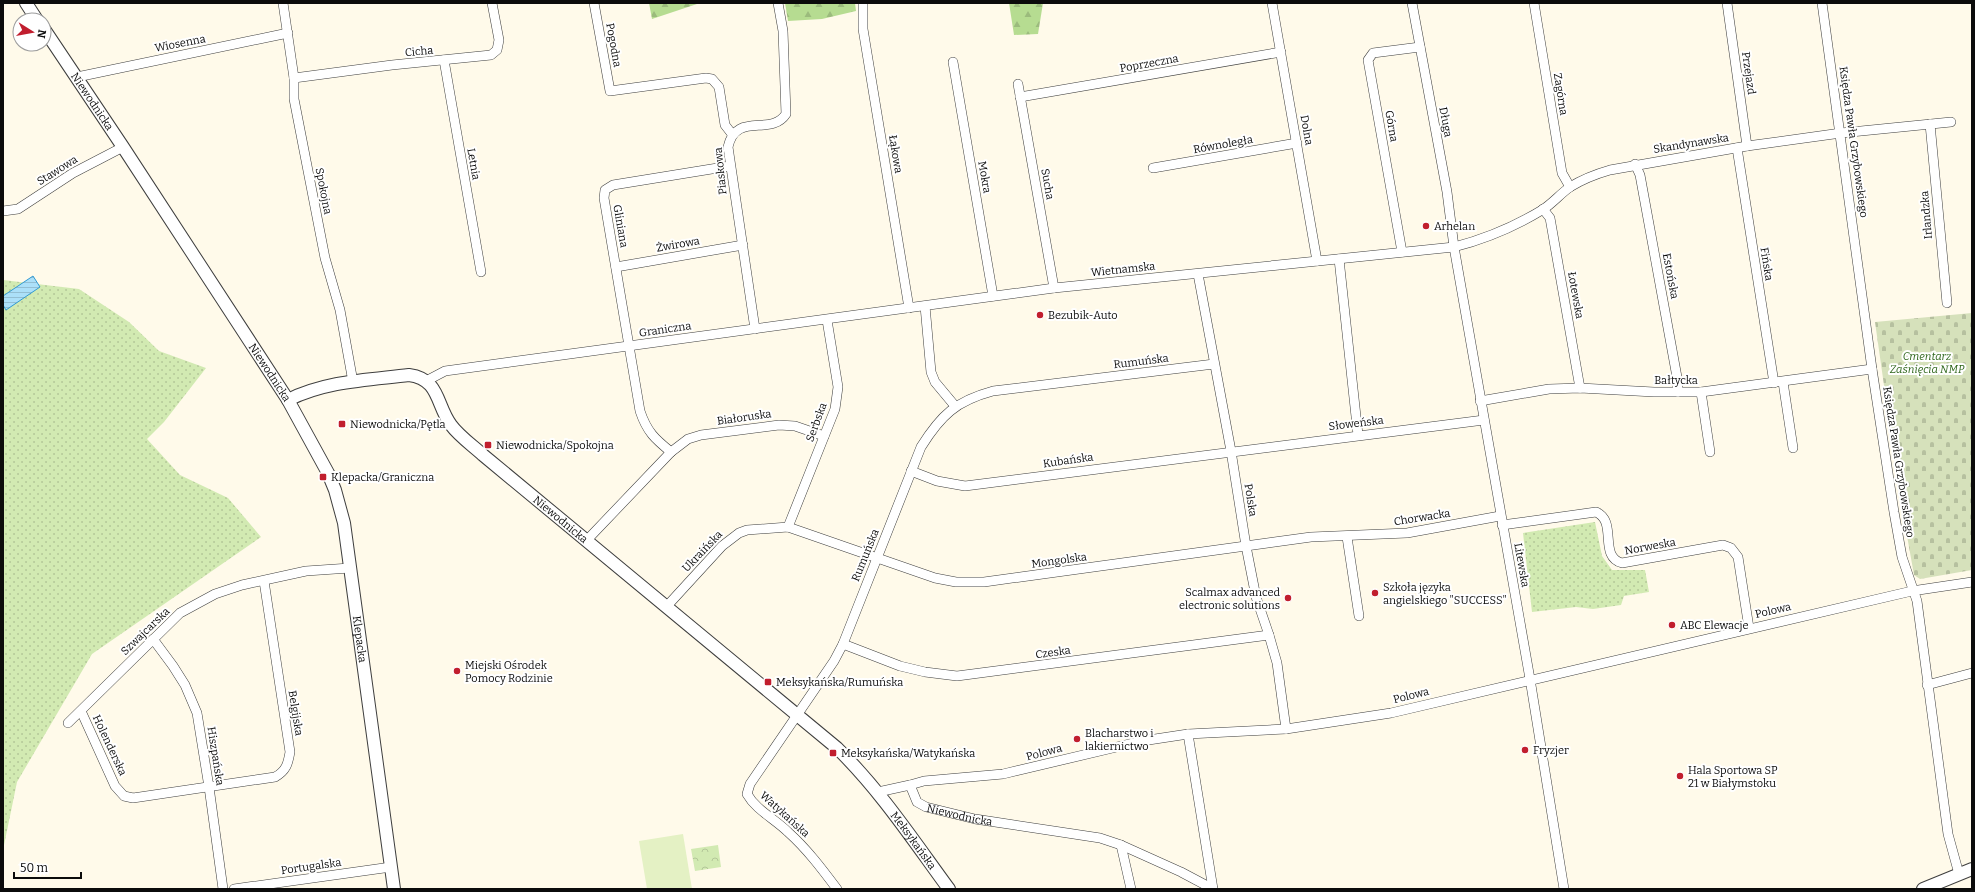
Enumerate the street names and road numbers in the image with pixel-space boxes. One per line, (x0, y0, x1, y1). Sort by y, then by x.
street label: Pogodna (603, 22, 624, 68)
street label: Wiosenna (154, 32, 207, 55)
street label: Cicha (404, 44, 434, 59)
street label: Przejazd (1739, 51, 1758, 96)
street label: Poprzeczna (1119, 52, 1179, 75)
street label: Księdza Pawła Grzybowskiego (1836, 66, 1871, 218)
street label: Niewodnicka (68, 70, 116, 133)
street label: Zagórna (1551, 72, 1570, 116)
street label: Długa (1436, 106, 1455, 138)
street label: Górna (1382, 109, 1401, 143)
street label: Dolna (1297, 114, 1316, 146)
street label: Skandynawska (1652, 131, 1730, 156)
street label: Równoległa (1192, 133, 1254, 156)
street label: Łąkowa (886, 134, 905, 174)
street label: Letnia (464, 147, 483, 181)
street label: Piaskowa (712, 147, 729, 195)
street label: Stawowa (35, 153, 80, 188)
street label: Mokra (975, 160, 994, 194)
street label: Spokojna (313, 167, 334, 216)
street label: Sucha (1038, 167, 1057, 201)
street label: Irlandzka (1918, 190, 1935, 240)
street label: Gliniana (610, 204, 631, 249)
street label: Żwirowa (655, 233, 701, 255)
street label: Fińska (1757, 247, 1776, 282)
street label: Estońska (1660, 252, 1681, 300)
street label: Wietnamska (1090, 260, 1156, 279)
street label: Łotewska (1565, 270, 1586, 320)
street label: Graniczna (638, 319, 692, 340)
street label: Niewodnicka (246, 341, 293, 404)
street label: Rumuńska (1113, 352, 1169, 371)
street label: Bałtycka (1654, 374, 1698, 387)
street label: Księdza Pawła Grzybowskiego (1880, 386, 1917, 538)
street label: Serbska (803, 401, 830, 444)
street label: Białoruska (716, 407, 772, 428)
street label: Słoweńska (1328, 414, 1384, 433)
street label: Kubańska (1042, 451, 1094, 470)
street label: Polska (1241, 483, 1260, 517)
street label: Niewodnicka (530, 493, 590, 546)
street label: Chorwacka (1393, 507, 1451, 528)
street label: Rumuńska (849, 527, 882, 583)
street label: Ukraińska (680, 528, 725, 575)
street label: Norweska (1624, 536, 1677, 557)
street label: Litewska (1511, 542, 1532, 588)
street label: Mongolska (1031, 550, 1088, 571)
street label: Polowa (1754, 600, 1792, 621)
street label: Szwajcarska (118, 605, 172, 658)
street label: Klepacka (350, 615, 369, 663)
street label: Czeska (1035, 644, 1071, 661)
street label: Polowa (1392, 685, 1430, 706)
street label: Belgijska (286, 690, 305, 737)
street label: Holenderska (90, 713, 129, 778)
street label: Hiszpańska (204, 726, 227, 786)
street label: Polowa (1025, 741, 1063, 763)
street label: Watykańska (757, 789, 812, 840)
street label: Niewodnicka (925, 801, 993, 829)
street label: Meksykańska (888, 809, 939, 872)
street label: Portugalska (280, 856, 342, 877)

